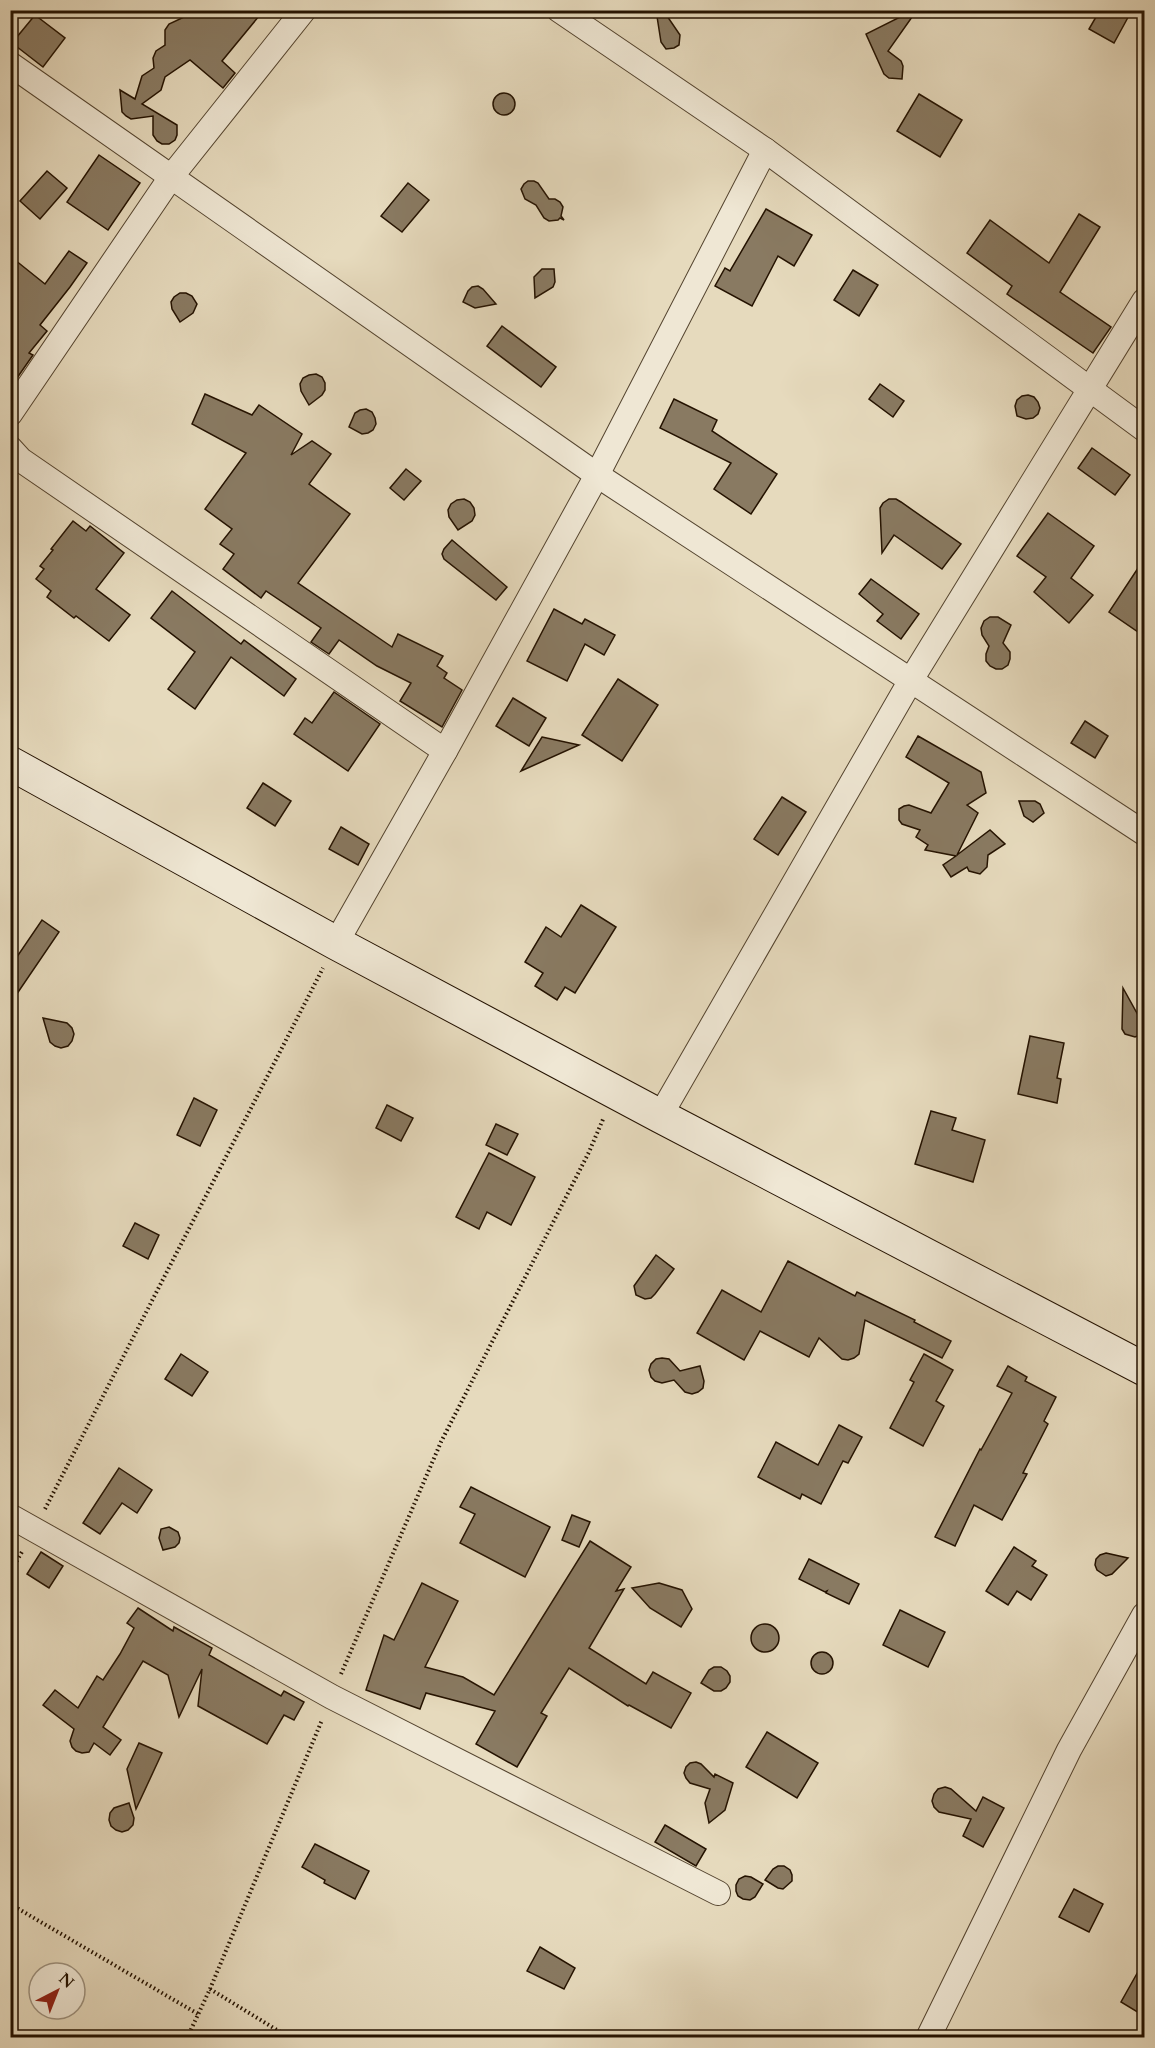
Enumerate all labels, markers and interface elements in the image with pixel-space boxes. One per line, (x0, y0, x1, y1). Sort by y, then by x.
north arrow (27, 1961, 87, 2021)
text: N (54, 1968, 79, 1993)

